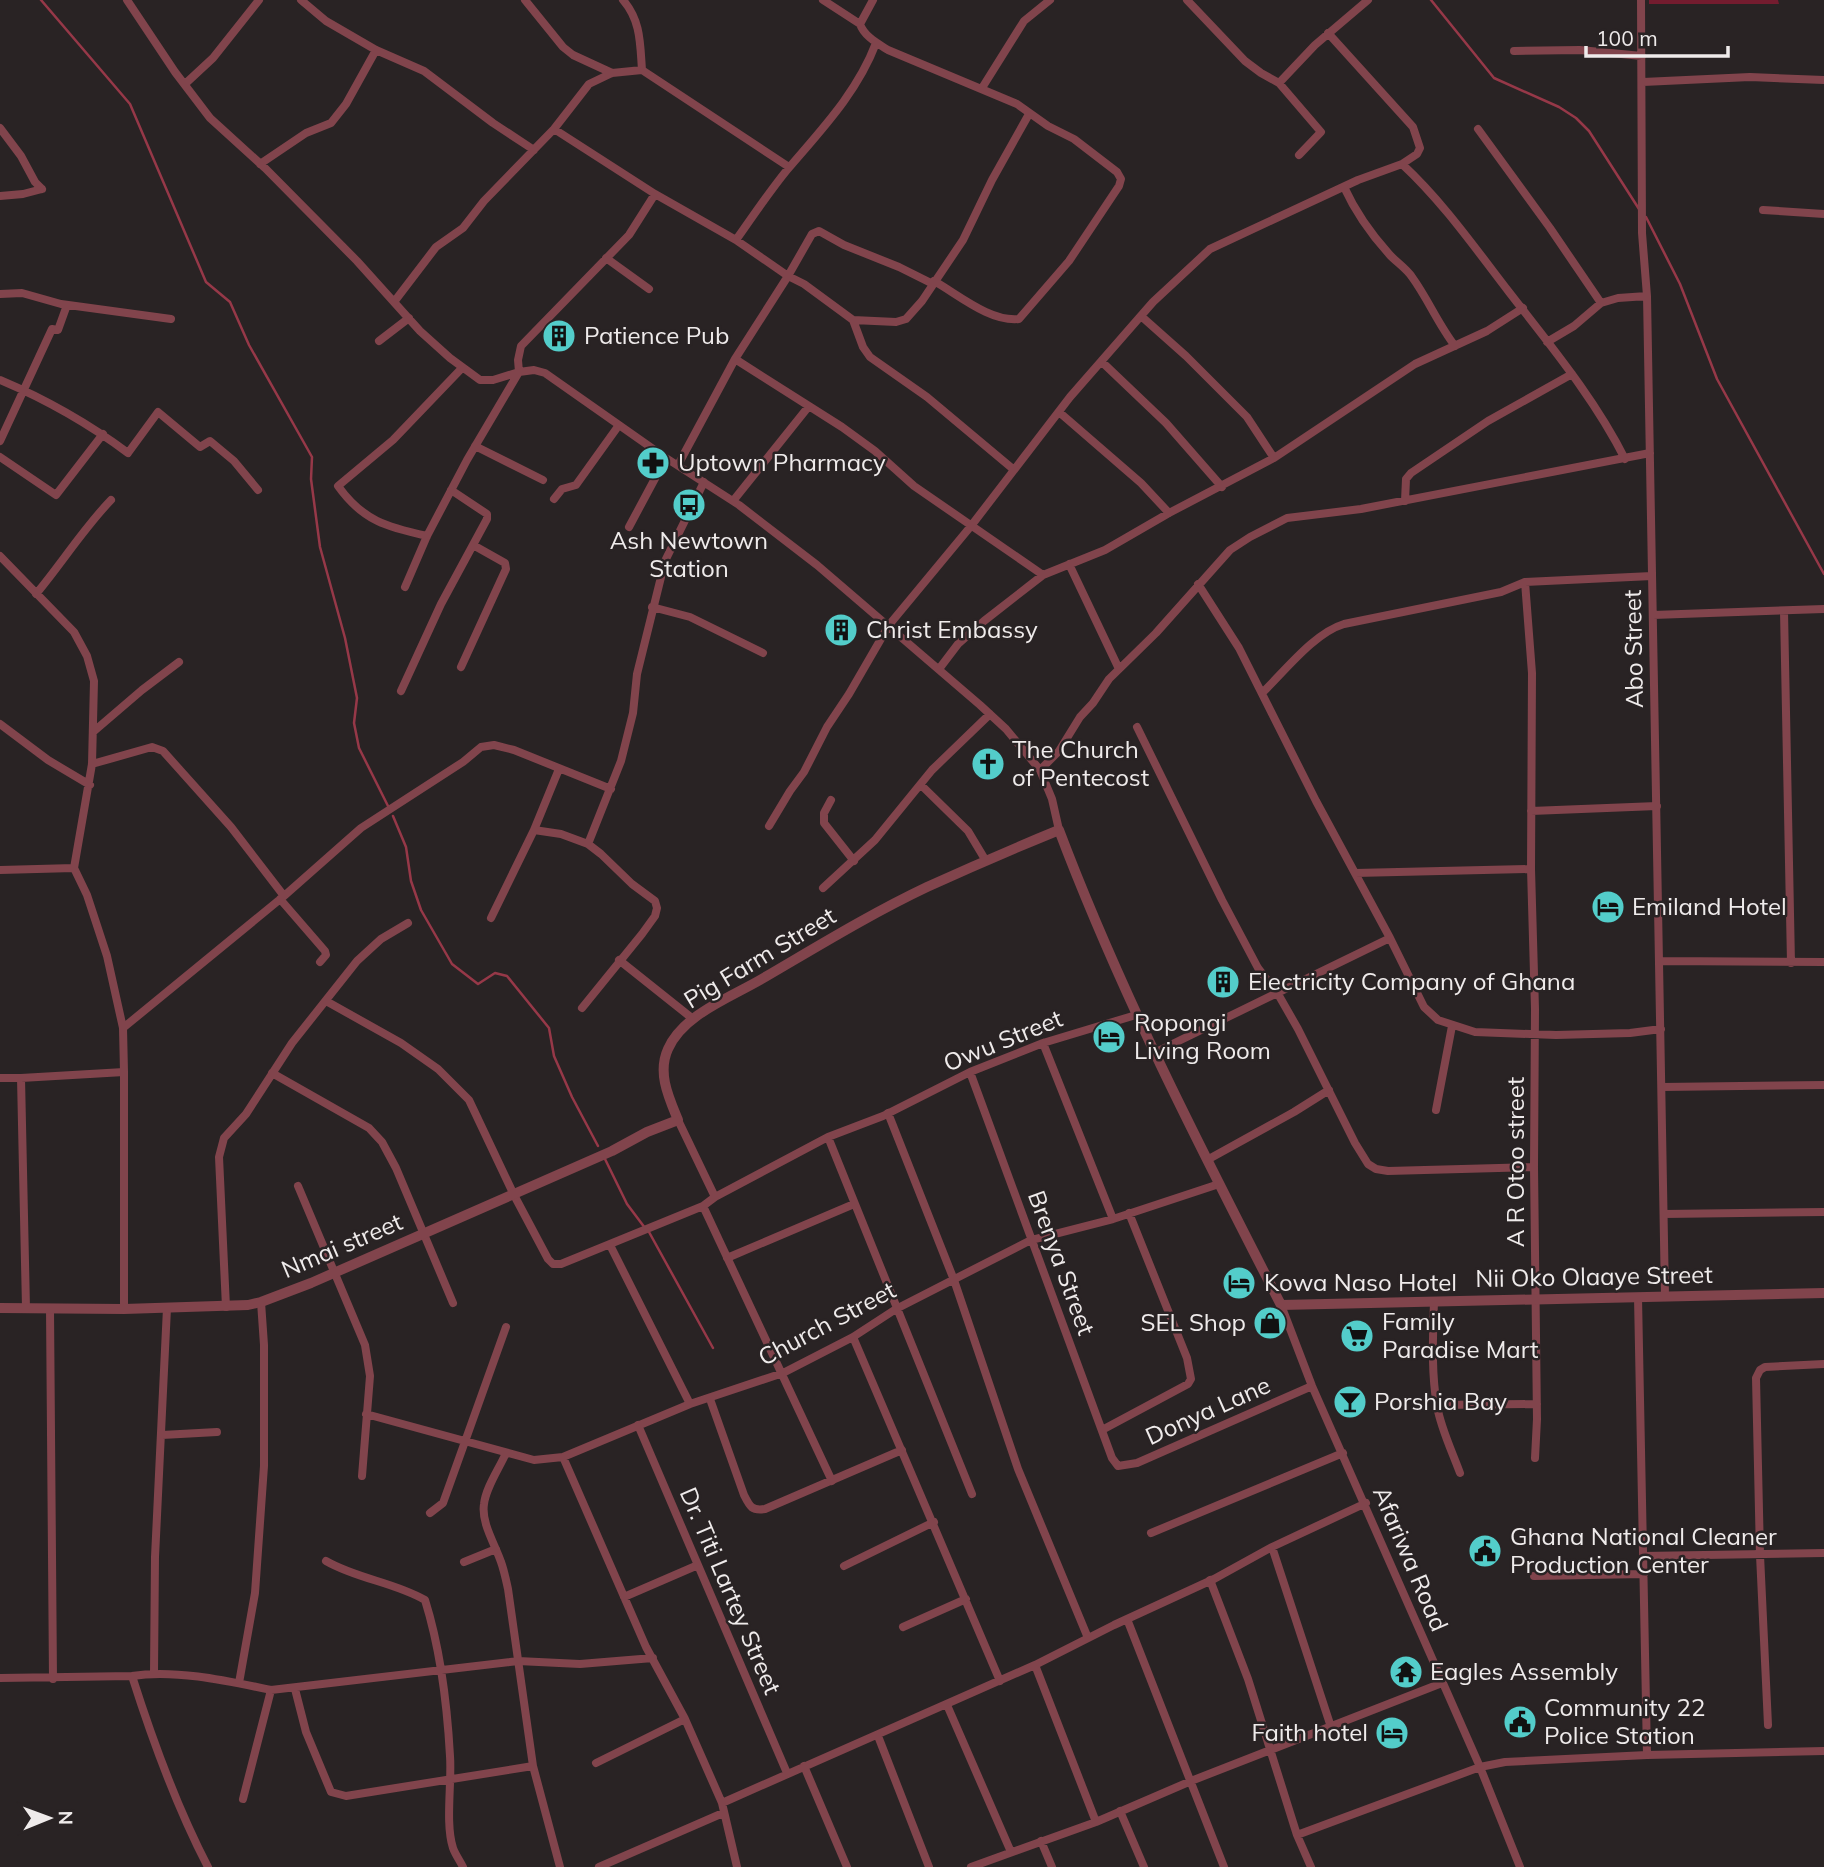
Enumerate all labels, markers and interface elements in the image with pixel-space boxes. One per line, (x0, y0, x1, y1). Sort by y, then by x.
scale bar (1586, 14, 1728, 58)
text: 100 m (1596, 25, 1658, 51)
building icon: Patience Pub (540, 317, 578, 355)
place label: Patience Pub (584, 320, 729, 350)
pharmacy icon: Uptown Pharmacy (634, 444, 672, 482)
place label: Uptown Pharmacy (678, 447, 886, 477)
bus stop icon: Ash Newtown Station (670, 486, 708, 524)
place label: Ash Newtown Station (610, 525, 768, 583)
street label: Abo Street (1617, 590, 1649, 708)
building icon: Christ Embassy (822, 611, 860, 649)
place label: Christ Embassy (866, 614, 1038, 644)
place label: The Church of Pentecost (1012, 734, 1149, 792)
church icon: The Church of Pentecost (969, 745, 1007, 783)
hotel icon: Emiland Hotel (1589, 888, 1627, 926)
place label: Emiland Hotel (1632, 891, 1787, 921)
street label: Pig Farm Street (678, 900, 841, 1014)
building icon: Electricity Company of Ghana (1204, 963, 1242, 1001)
place label: Electricity Company of Ghana (1248, 966, 1575, 996)
street label: Owu Street (939, 1003, 1067, 1078)
place label: Ropongi Living Room (1134, 1007, 1271, 1065)
hotel icon: Ropongi Living Room (1090, 1018, 1128, 1056)
street label: A R Otoo street (1500, 1077, 1530, 1247)
street label: Brenya Street (1022, 1186, 1102, 1339)
street label: Nmai street (277, 1206, 407, 1284)
street label: Nii Oko Olaaye Street (1475, 1259, 1713, 1293)
hotel icon: Kowa Naso Hotel (1220, 1264, 1258, 1302)
place label: Kowa Naso Hotel (1264, 1267, 1457, 1297)
street label: Church Street (753, 1274, 900, 1372)
shop icon: SEL Shop (1251, 1304, 1289, 1342)
place label: Family Paradise Mart (1382, 1306, 1539, 1364)
place label: SEL Shop (1140, 1307, 1246, 1337)
supermarket icon: Family Paradise Mart (1338, 1317, 1376, 1355)
street label: Donya Lane (1141, 1369, 1275, 1451)
bar icon: Porshia Bay (1331, 1383, 1369, 1421)
place label: Porshia Bay (1374, 1386, 1507, 1416)
street label: Afariwa Road (1367, 1482, 1455, 1636)
street label: Dr. Titi Lartey Street (674, 1483, 788, 1699)
place label: Ghana National Cleaner Production Center (1510, 1521, 1777, 1579)
public building icon: Ghana National Cleaner Production Center (1466, 1532, 1504, 1570)
temple icon: Eagles Assembly (1387, 1653, 1425, 1691)
place label: Eagles Assembly (1430, 1656, 1618, 1686)
place label: Community 22 Police Station (1544, 1692, 1705, 1750)
public building icon: Community 22 Police Station (1501, 1703, 1539, 1741)
hotel icon: Faith hotel (1373, 1714, 1411, 1752)
place label: Faith hotel (1251, 1717, 1368, 1747)
north arrow (14, 1783, 84, 1853)
text: N (54, 1810, 78, 1825)

